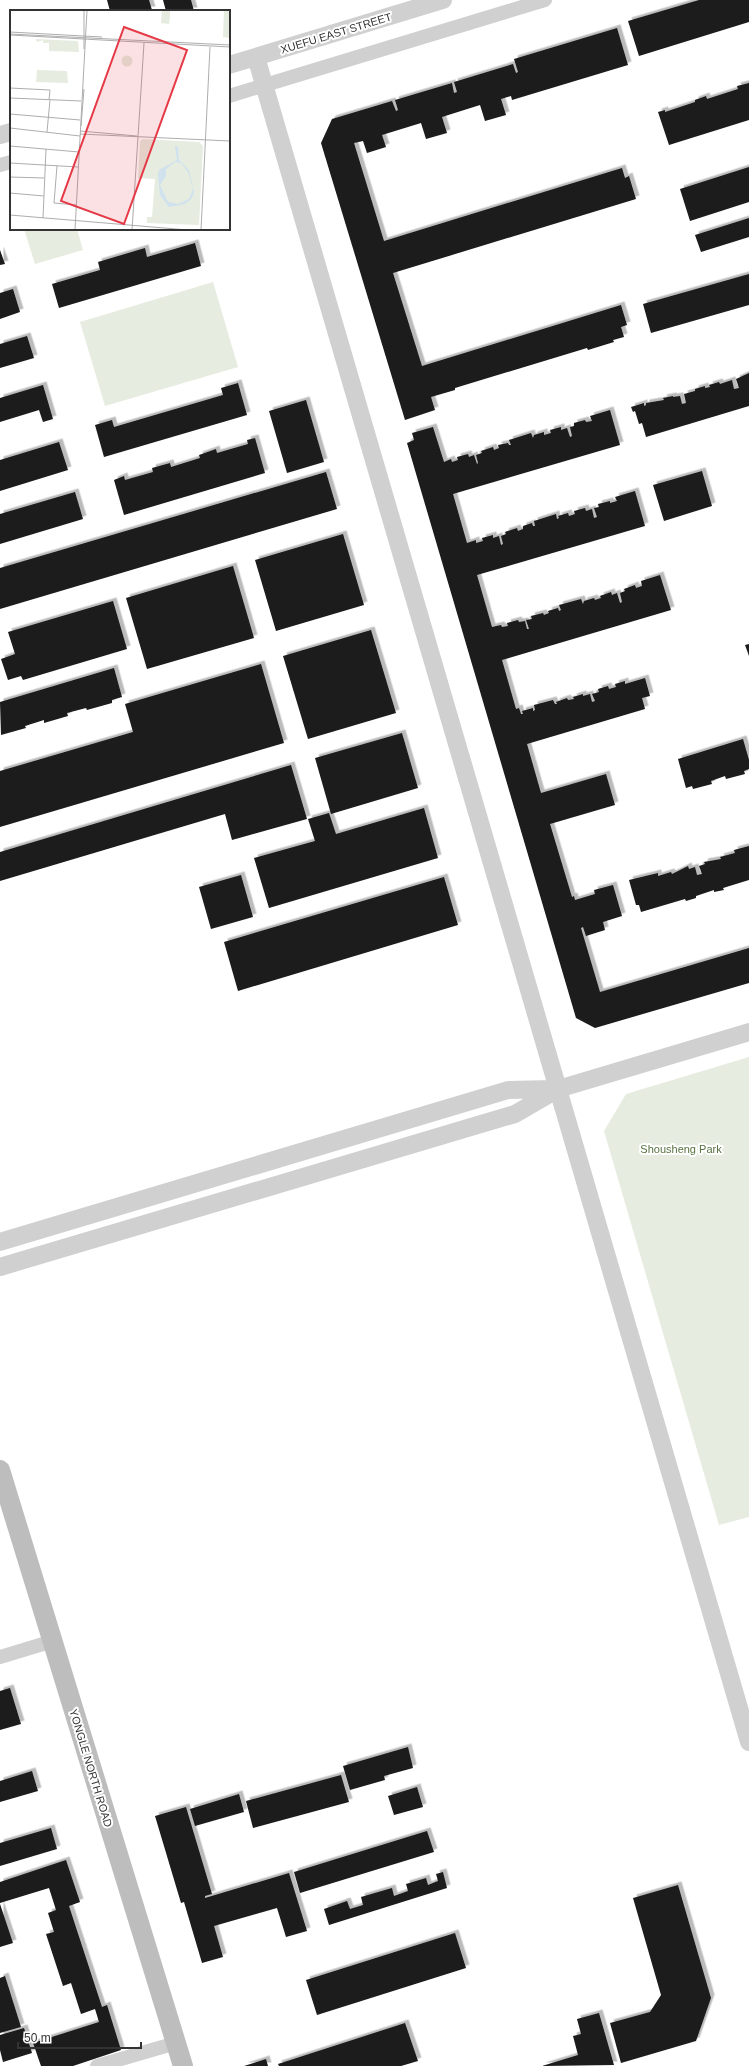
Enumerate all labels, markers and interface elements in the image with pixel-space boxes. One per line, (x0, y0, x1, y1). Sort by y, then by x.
inset map (10, 10, 230, 230)
street label: XUEFU EAST STREET (279, 10, 393, 56)
park label: Shousheng Park (640, 1143, 722, 1155)
street label: YONGLE NORTH ROAD (67, 1708, 115, 1828)
scale bar (18, 2024, 141, 2050)
text: 50 m (24, 2031, 51, 2045)

